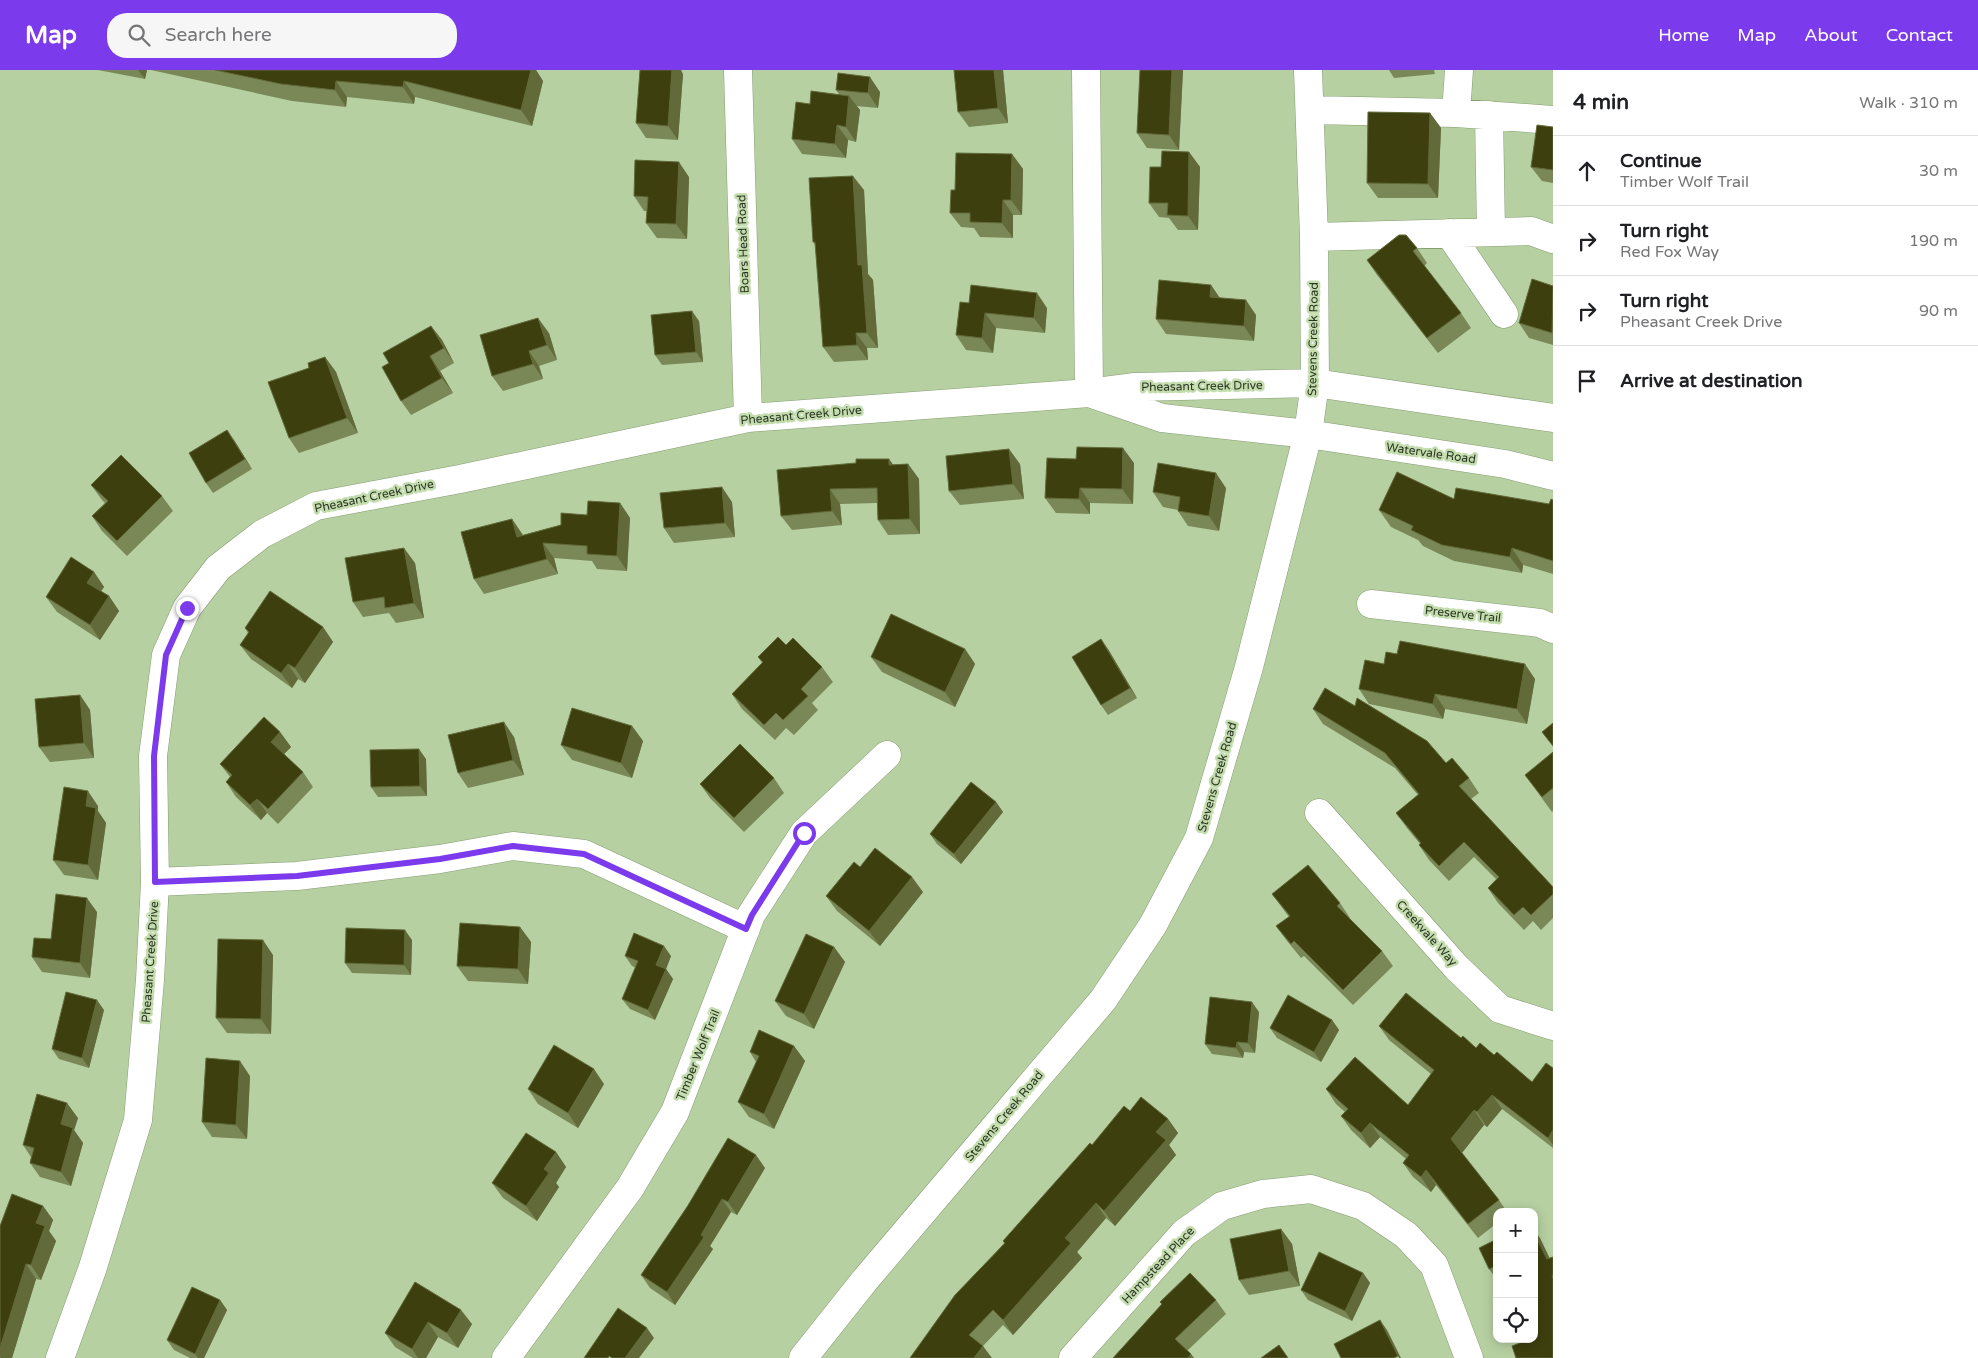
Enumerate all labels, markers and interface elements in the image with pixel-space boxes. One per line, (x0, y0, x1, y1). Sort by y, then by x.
search box (107, 13, 457, 58)
text: Map (25, 21, 77, 50)
icon: search (125, 21, 153, 49)
text: Search here (165, 24, 272, 46)
text: Home (1658, 24, 1709, 46)
text: Map (1737, 24, 1776, 46)
text: About (1804, 24, 1858, 46)
text: Contact (1886, 24, 1953, 46)
text: 4 min (1573, 90, 1629, 115)
text: Walk · 310 m (1859, 93, 1958, 113)
text: Continue (1620, 150, 1702, 172)
icon: ahead (1573, 157, 1601, 185)
text: 30 m (1919, 161, 1958, 181)
text: Timber Wolf Trail (1620, 172, 1749, 192)
street label: Boars Head Road (734, 194, 752, 294)
text: Turn right (1620, 220, 1708, 242)
icon: right (1573, 227, 1601, 255)
text: 190 m (1909, 231, 1958, 251)
text: Red Fox Way (1620, 242, 1719, 262)
street label: Stevens Creek Road (1305, 282, 1321, 396)
text: Turn right (1620, 290, 1708, 312)
icon: right (1573, 297, 1601, 325)
text: 90 m (1919, 301, 1958, 321)
text: Pheasant Creek Drive (1620, 312, 1782, 332)
icon: arrive (1573, 367, 1601, 395)
text: Arrive at destination (1620, 370, 1803, 392)
street label: Pheasant Creek Drive (1141, 378, 1263, 394)
street label: Pheasant Creek Drive (740, 403, 862, 427)
street label: Watervale Road (1385, 440, 1477, 466)
street label: Pheasant Creek Drive (313, 476, 435, 515)
route end (176, 597, 199, 620)
street label: Preserve Trail (1424, 603, 1502, 625)
street label: Stevens Creek Road (1195, 720, 1239, 834)
route start (793, 822, 816, 845)
street label: Creekvale Way (1394, 897, 1460, 969)
street label: Pheasant Creek Drive (139, 901, 161, 1023)
street label: Timber Wolf Trail (673, 1008, 723, 1102)
street label: Stevens Creek Road (962, 1068, 1046, 1164)
map controls (1493, 1208, 1538, 1343)
button: + (1493, 1208, 1538, 1253)
street label: Hampstead Place (1119, 1224, 1197, 1306)
button: − (1493, 1253, 1538, 1298)
button: locate (1493, 1298, 1538, 1343)

